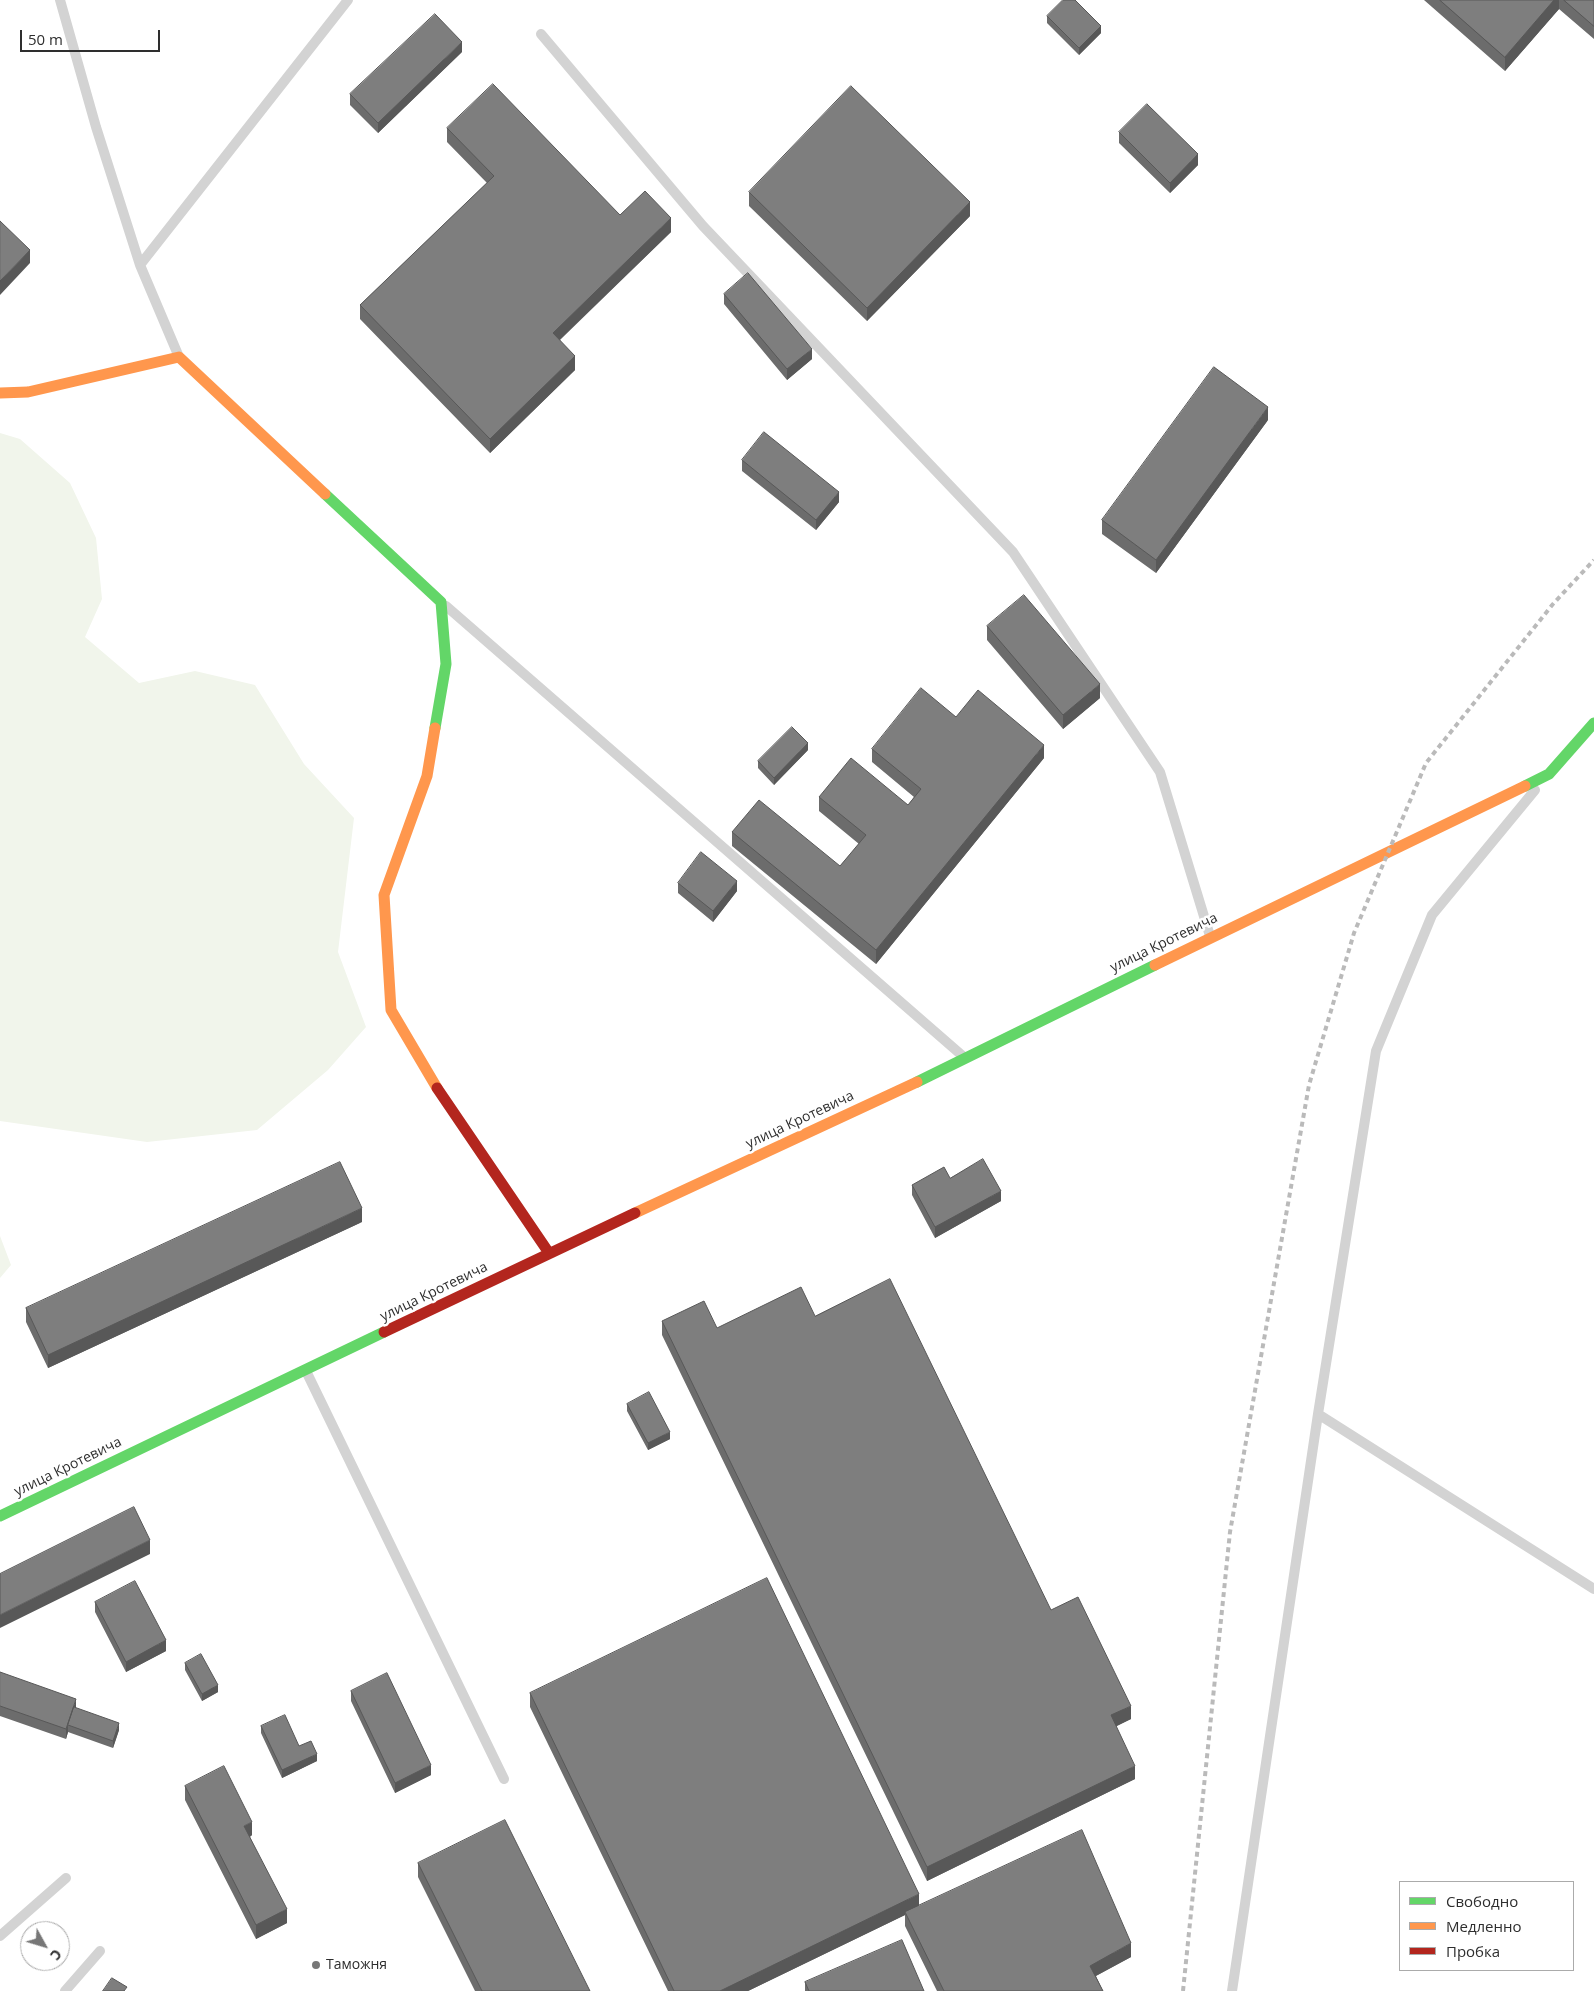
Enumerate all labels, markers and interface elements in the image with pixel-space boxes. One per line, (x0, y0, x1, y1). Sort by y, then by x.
scale bar (22, 20, 162, 52)
text: 50 m (28, 29, 63, 49)
street label: улица Кротевича (1108, 910, 1220, 976)
street label: улица Кротевича (743, 1088, 857, 1152)
street label: улица Кротевича (378, 1259, 490, 1325)
street label: улица Кротевича (12, 1434, 124, 1500)
legend (1399, 1881, 1574, 1971)
text: Свободно (1446, 1891, 1518, 1911)
text: Медленно (1446, 1916, 1522, 1936)
north arrow (20, 1921, 70, 1971)
text: Пробка (1446, 1941, 1500, 1961)
text: С (46, 1946, 66, 1965)
place label: Таможня (326, 1957, 387, 1973)
marker: Таможня (310, 1959, 322, 1971)

